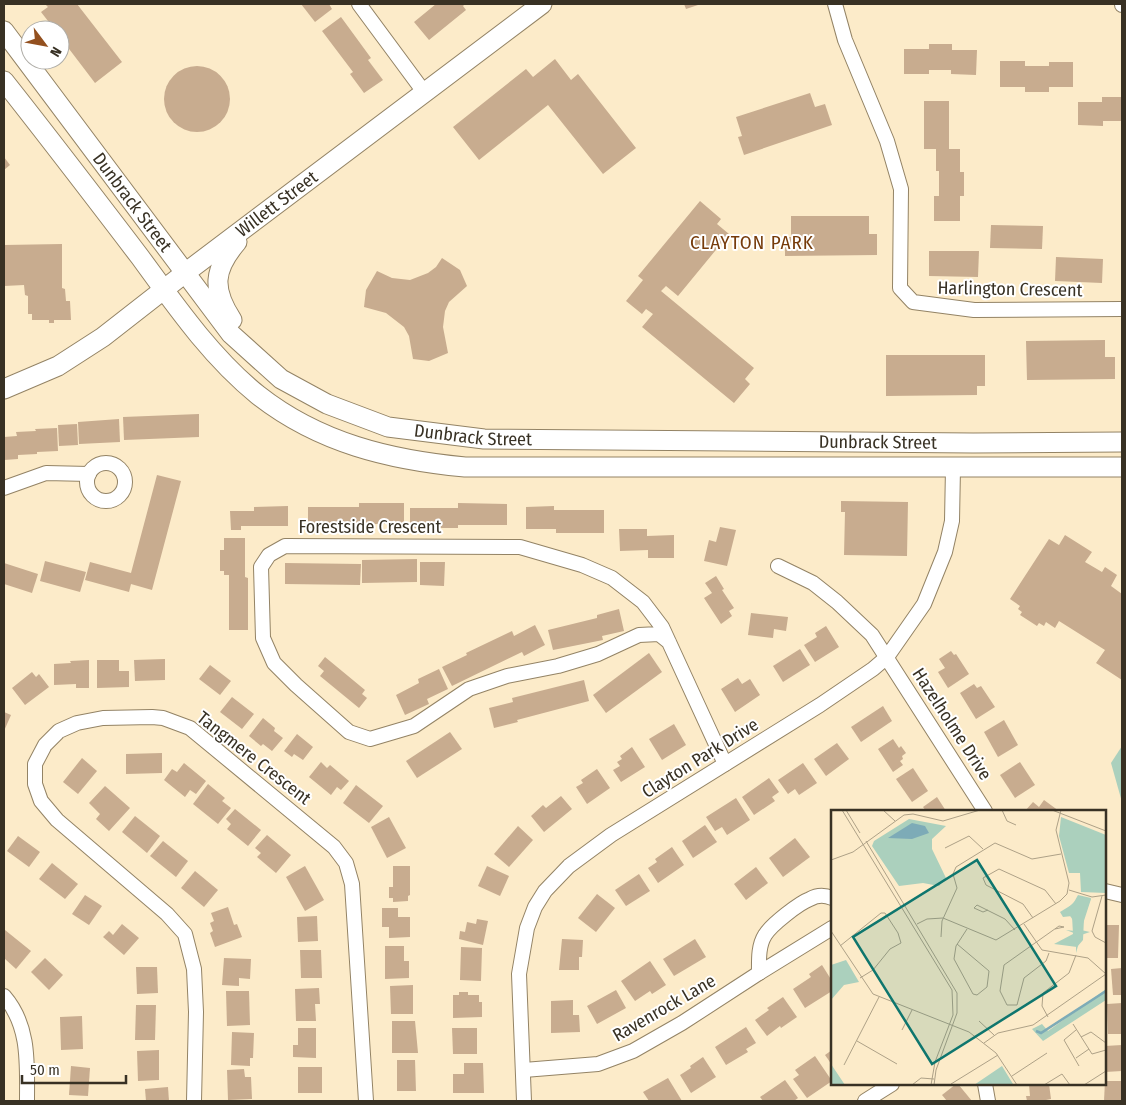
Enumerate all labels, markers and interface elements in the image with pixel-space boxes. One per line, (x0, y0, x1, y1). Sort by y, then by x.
north arrow (20, 20, 70, 70)
text: N (46, 44, 65, 60)
street label: Dunbrack Street (88, 148, 177, 256)
street label: Willett Street (231, 166, 322, 242)
district label: CLAYTON PARK (690, 231, 814, 254)
street label: Harlington Crescent (937, 277, 1083, 301)
street label: Dunbrack Street (413, 419, 532, 450)
street label: Dunbrack Street (819, 431, 937, 454)
street label: Forestside Crescent (299, 516, 442, 538)
street label: Hazelholme Drive (908, 664, 996, 784)
street label: Tangmere Crescent (193, 707, 316, 809)
street label: Clayton Park Drive (638, 713, 762, 803)
inset map (831, 810, 1106, 1085)
street label: Ravenrock Lane (609, 970, 719, 1046)
scale bar (22, 1052, 126, 1084)
text: 50 m (30, 1061, 60, 1079)

